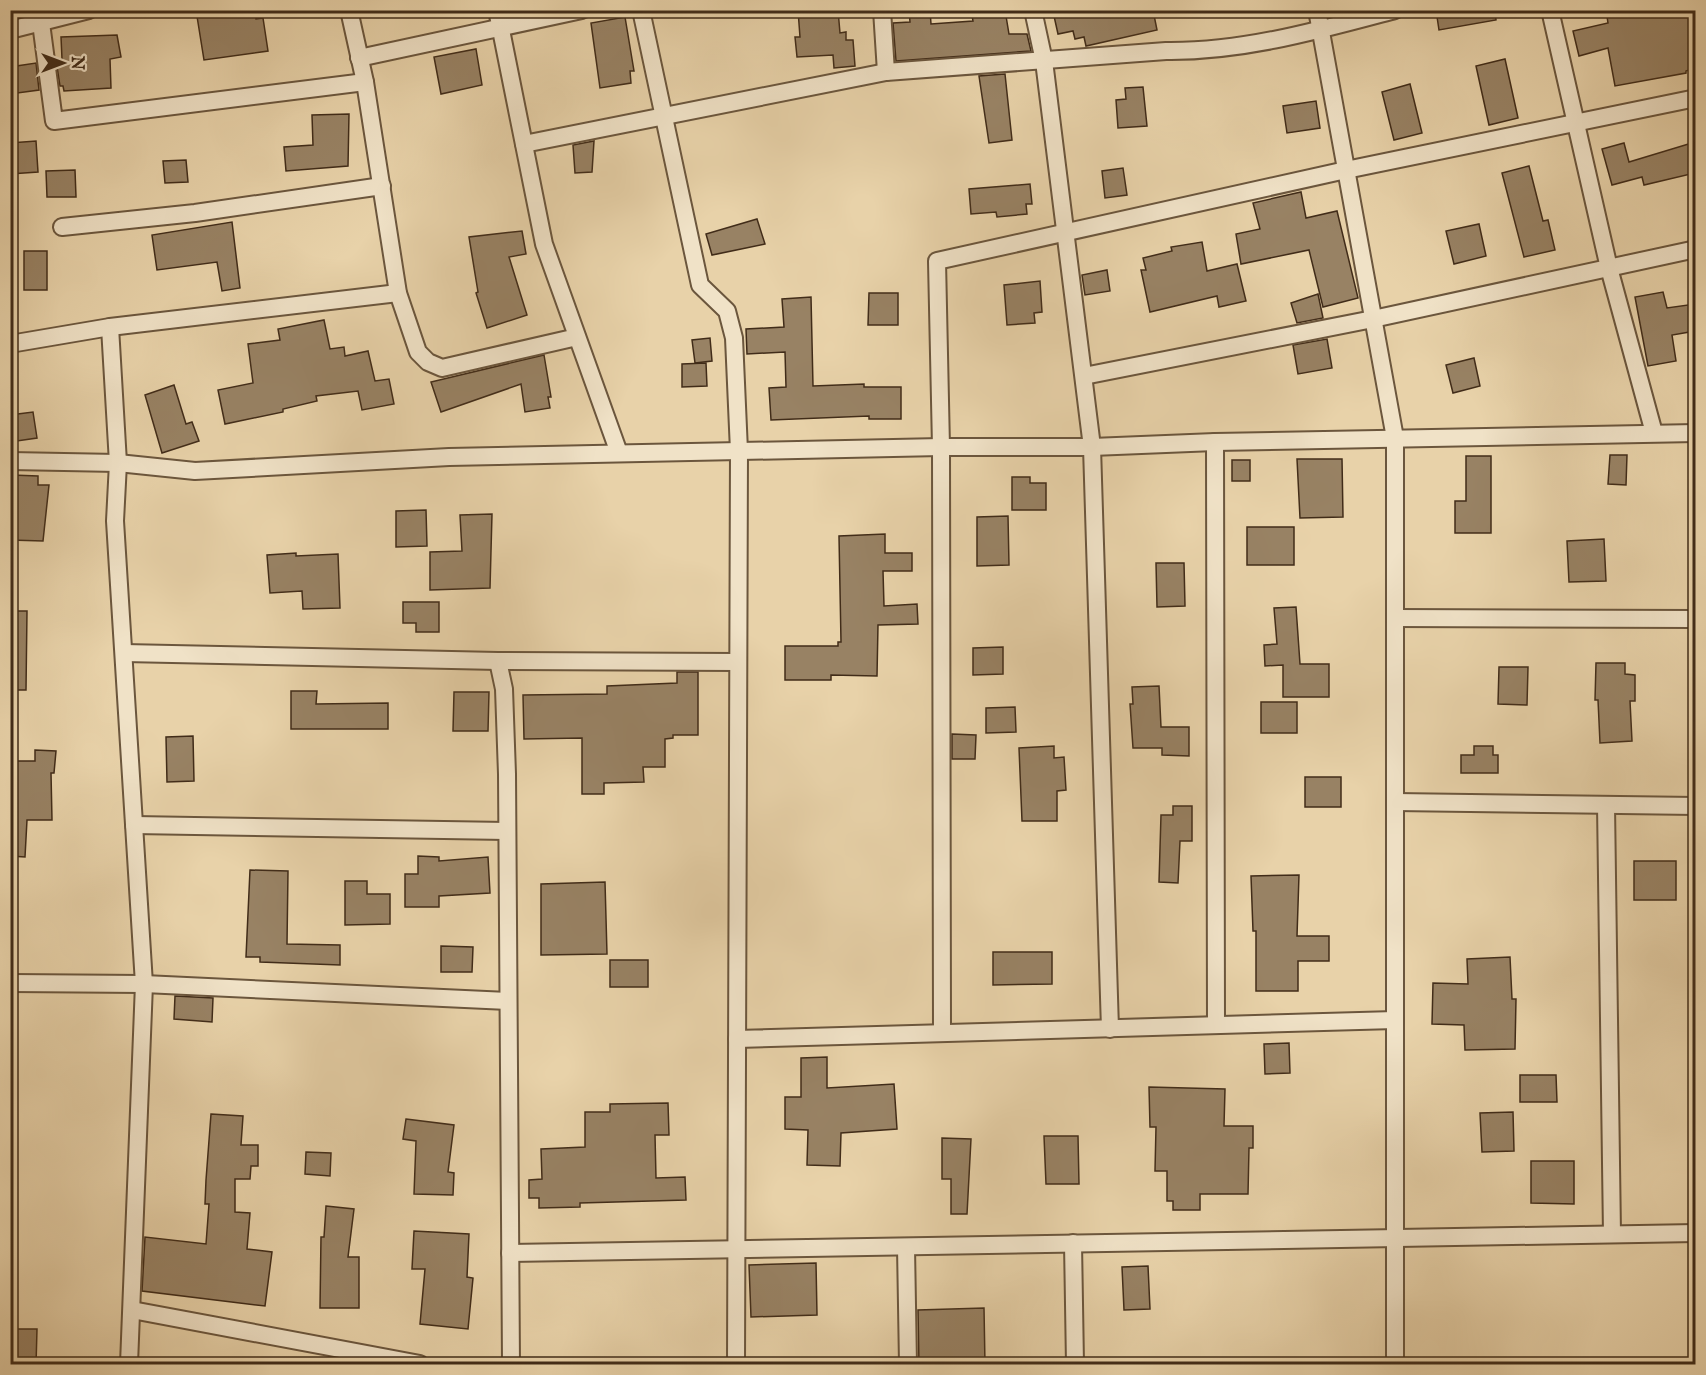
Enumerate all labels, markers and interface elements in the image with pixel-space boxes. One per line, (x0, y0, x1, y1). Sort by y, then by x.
north arrow (33, 33, 93, 93)
text: N (66, 55, 86, 70)

